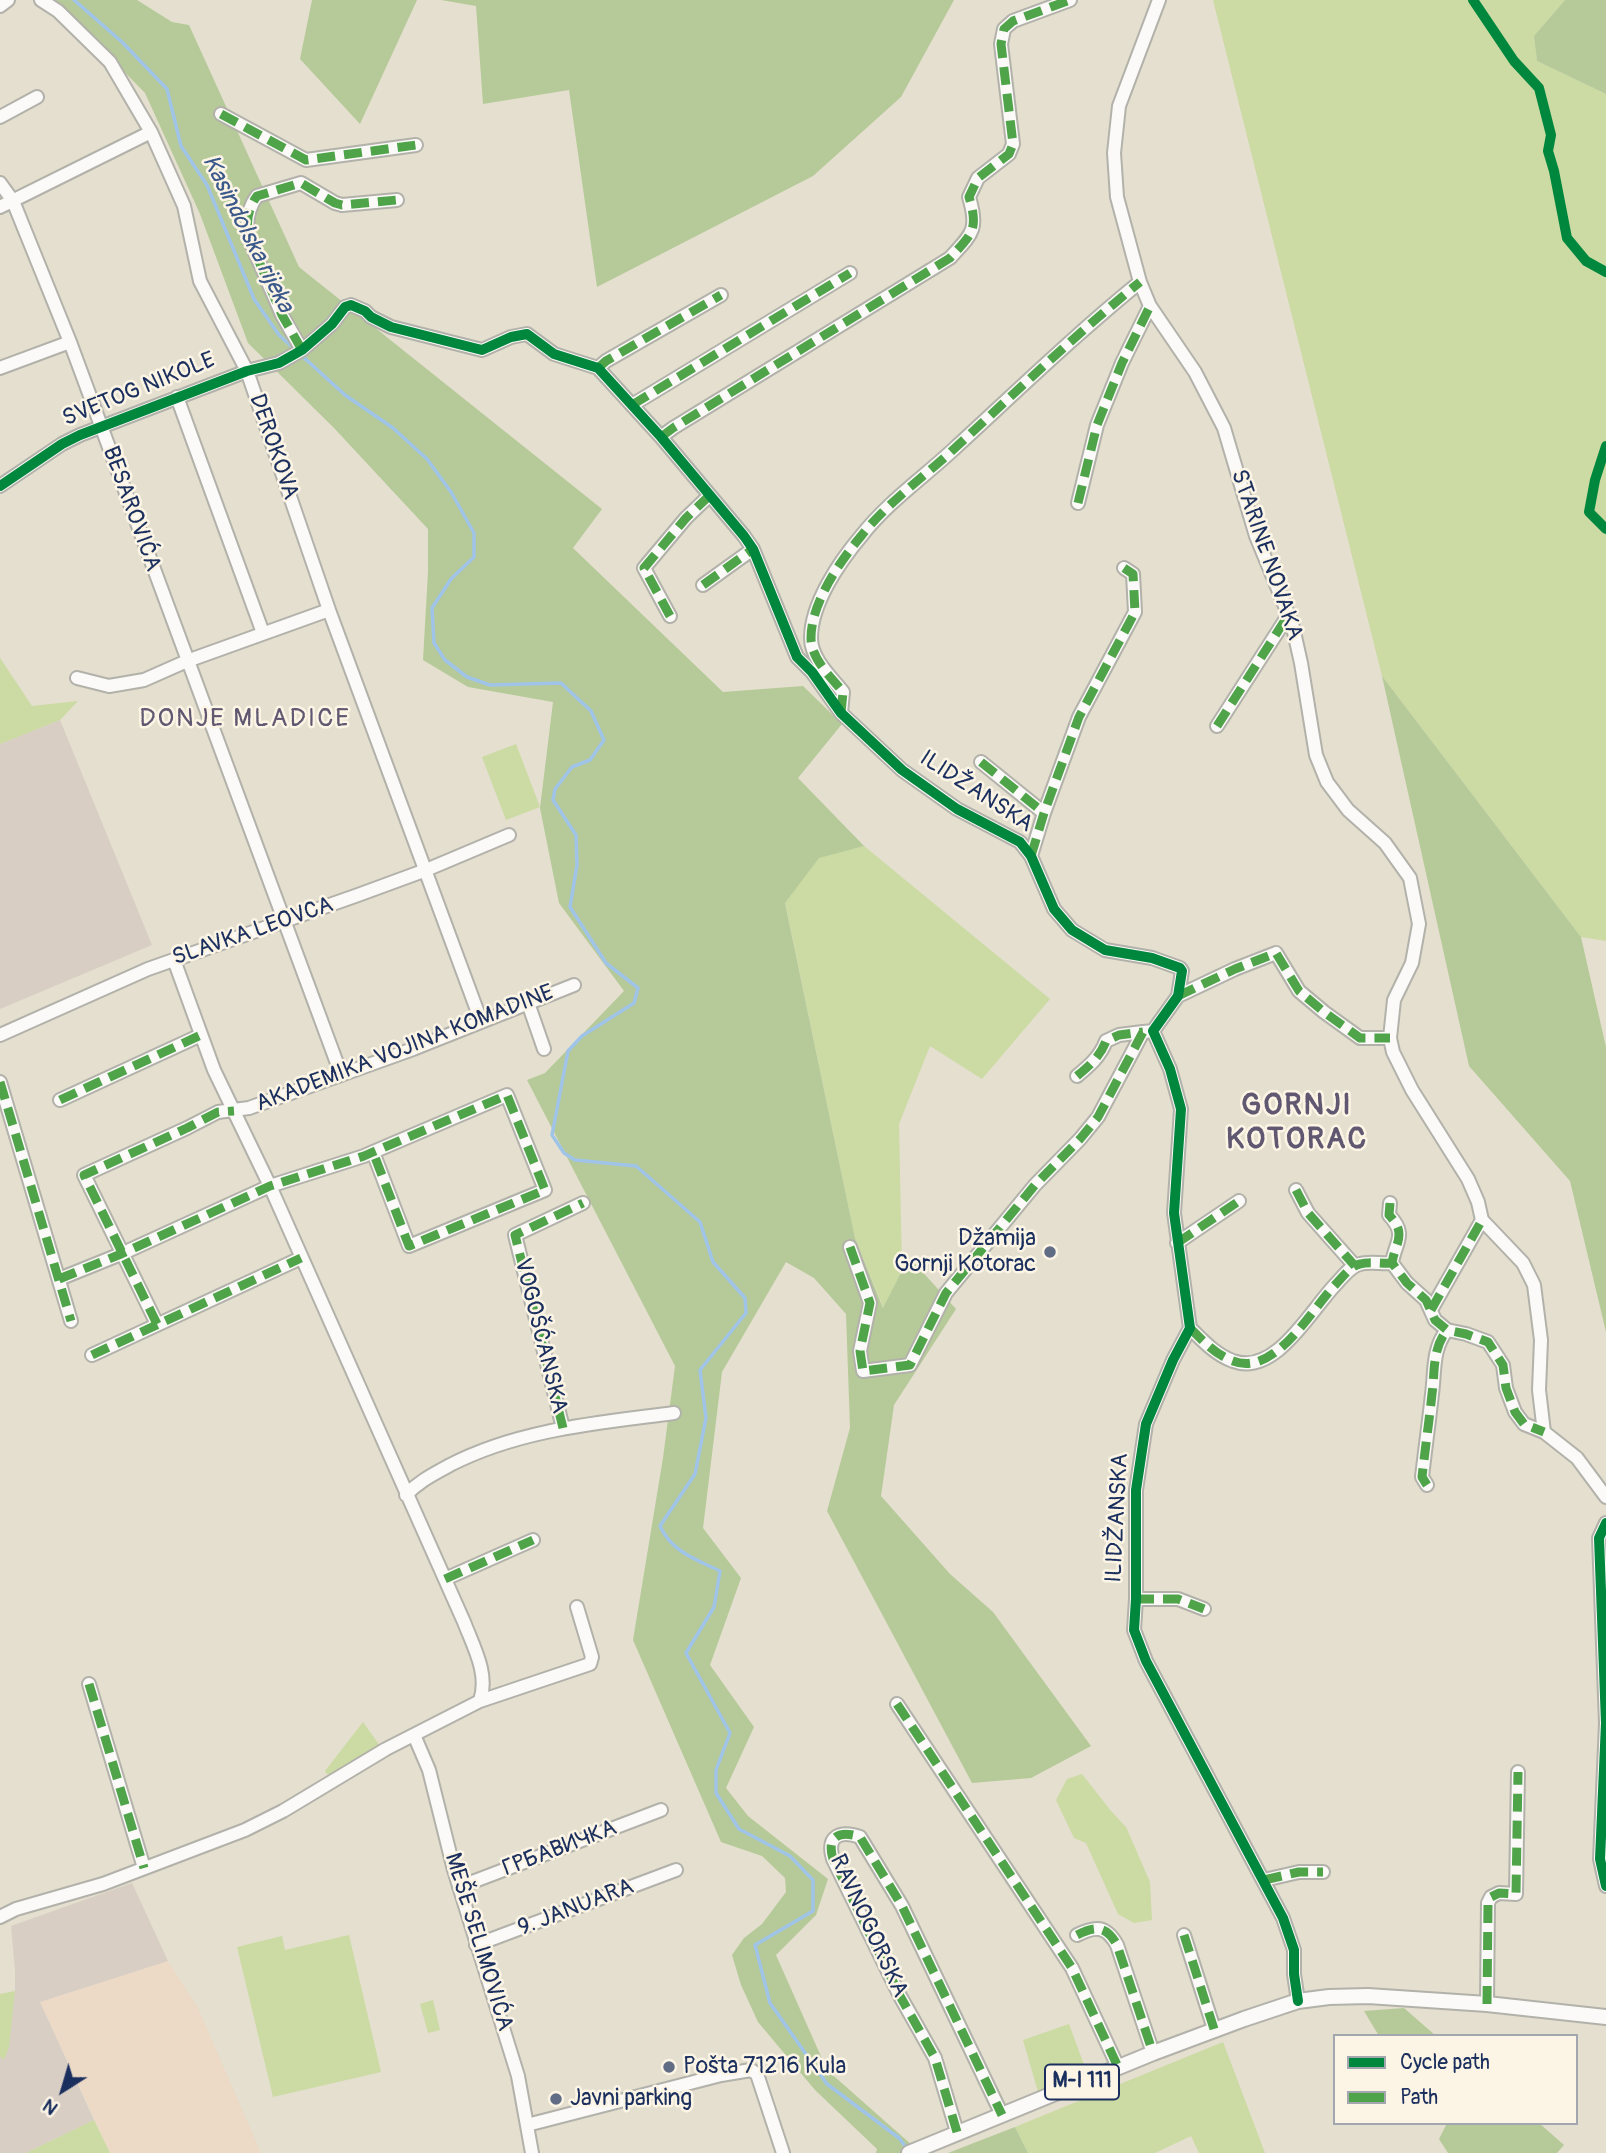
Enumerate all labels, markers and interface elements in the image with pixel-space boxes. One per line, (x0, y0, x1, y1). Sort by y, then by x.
water label: Kasindolska rijeka (195, 150, 299, 318)
street label: SVETOG NIKOLE (59, 347, 219, 433)
street label: DEROKOVA (242, 391, 304, 503)
street label: BESAROVIĆA (96, 443, 166, 575)
street label: STARINE NOVAKA (1224, 466, 1308, 644)
district label: DONJE MLADICE (141, 703, 349, 735)
street label: ILIDŽANSKA (914, 745, 1038, 839)
street label: SLAVKA LEOVCA (169, 892, 337, 972)
street label: AKADEMIKA VOJINA KOMADINE (252, 979, 558, 1119)
district label: GORNJI KOTORAC (1227, 1088, 1367, 1158)
place label: Džamija Gornji Kotorac (894, 1225, 1036, 1279)
marker: Džamija Gornji Kotorac (1042, 1244, 1058, 1260)
street label: VOGOŠĆANSKA (507, 1256, 573, 1416)
street label: ILIDŽANSKA (1101, 1453, 1135, 1583)
street label: ГРБАВИЧКА (499, 1815, 621, 1883)
street label: MEŠE SELIMOVIĆA (438, 1850, 518, 2034)
street label: RAVNOGORSKA (823, 1850, 913, 2002)
street label: 9. JANUARA (514, 1873, 638, 1943)
legend (1333, 2034, 1578, 2125)
text: Cycle path (1400, 2049, 1490, 2076)
place label: Pošta 71216 Kula (683, 2053, 846, 2081)
north arrow (28, 2055, 98, 2125)
marker: Pošta 71216 Kula (661, 2059, 677, 2075)
road number: M-I 111 (1045, 2064, 1119, 2100)
text: Path (1400, 2084, 1438, 2111)
place label: Javni parking (570, 2085, 692, 2113)
marker: Javni parking (548, 2091, 564, 2107)
text: N (38, 2093, 63, 2120)

